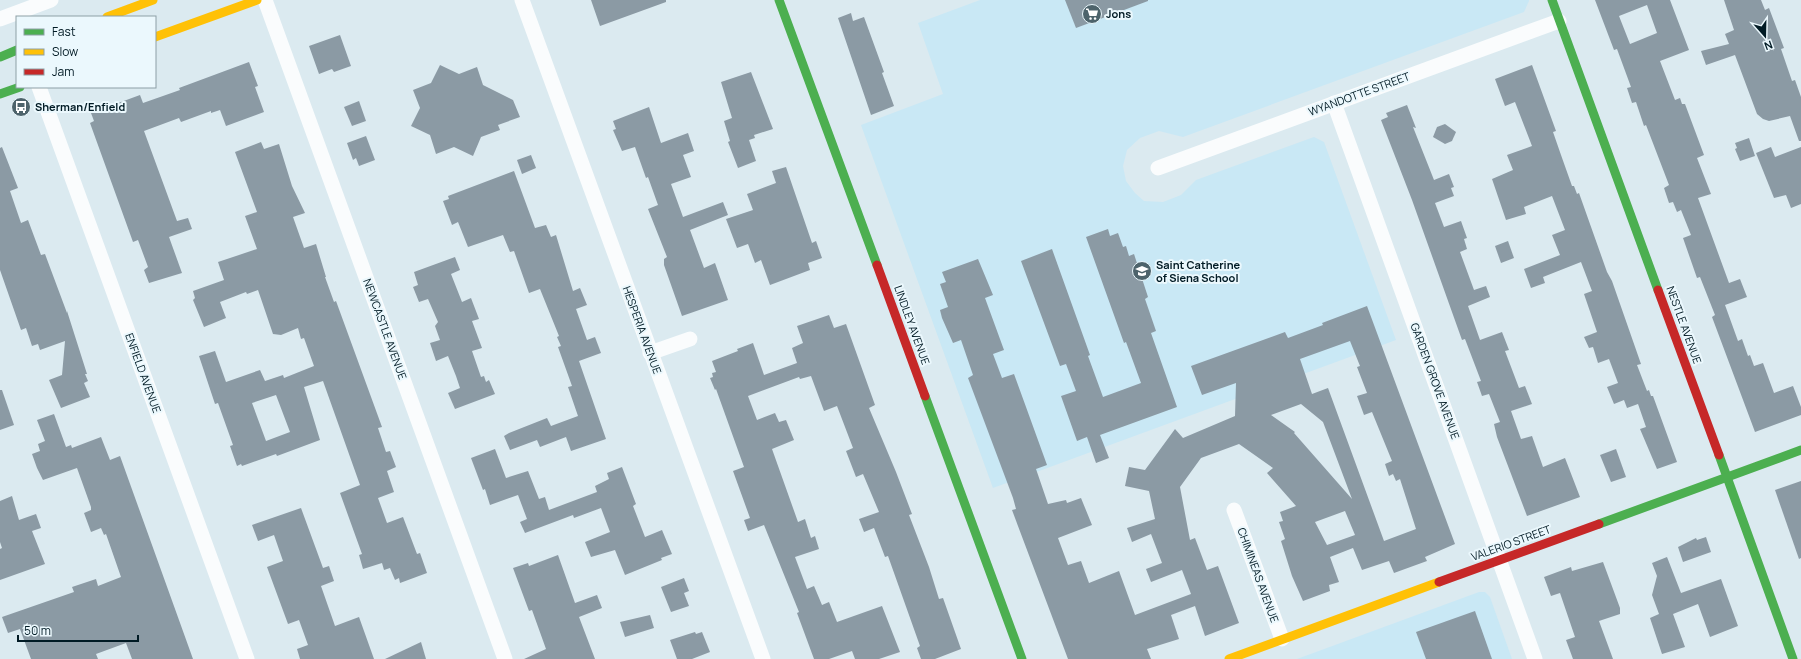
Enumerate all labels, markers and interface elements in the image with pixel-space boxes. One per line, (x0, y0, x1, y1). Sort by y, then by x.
supermarket icon: Jons (1081, 3, 1103, 25)
place label: Jons (1106, 6, 1131, 21)
legend (16, 16, 156, 88)
north arrow (1745, 16, 1785, 56)
text: Fast (52, 23, 76, 40)
text: N (1762, 37, 1775, 54)
text: Slow (52, 43, 78, 60)
text: Jam (52, 63, 74, 80)
street label: WYANDOTTE STREET (1306, 68, 1412, 119)
bus stop icon: Sherman/Enfield (10, 96, 32, 118)
place label: Sherman/Enfield (35, 99, 125, 114)
place label: Saint Catherine of Siena School (1156, 257, 1240, 285)
school or university icon: Saint Catherine of Siena School (1131, 260, 1153, 282)
street label: NEWCASTLE AVENUE (360, 276, 411, 381)
street label: LINDLEY AVENUE (891, 283, 934, 367)
street label: HESPERIA AVENUE (620, 284, 665, 376)
street label: NESTLE AVENUE (1663, 284, 1705, 366)
street label: GARDEN GROVE AVENUE (1407, 321, 1464, 441)
street label: ENFIELD AVENUE (122, 331, 165, 415)
street label: VALERIO STREET (1469, 521, 1553, 564)
street label: CHIMINEAS AVENUE (1234, 525, 1283, 624)
scale bar (18, 617, 138, 643)
text: 50 m (24, 622, 51, 639)

